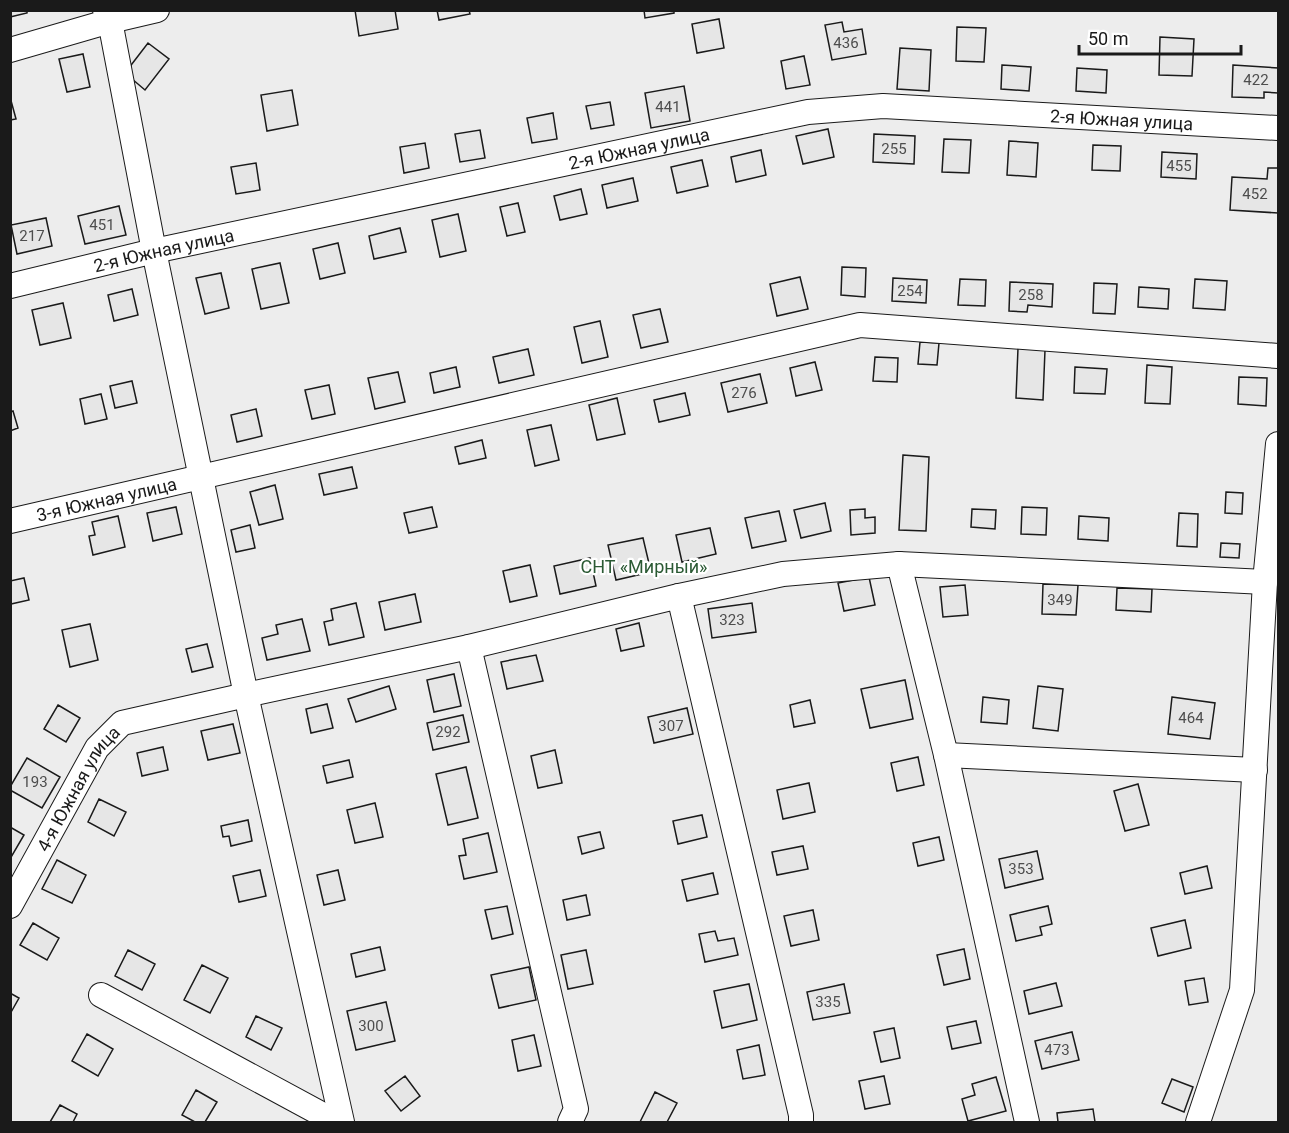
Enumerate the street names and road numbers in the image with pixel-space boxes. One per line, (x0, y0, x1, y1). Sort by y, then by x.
street label: 2-я Южная улица (1049, 105, 1194, 134)
street label: 2-я Южная улица (567, 123, 711, 173)
street label: 2-я Южная улица (91, 224, 236, 276)
street label: 3-я Южная улица (34, 472, 179, 525)
street label: 4-я Южная улица (32, 721, 124, 855)

